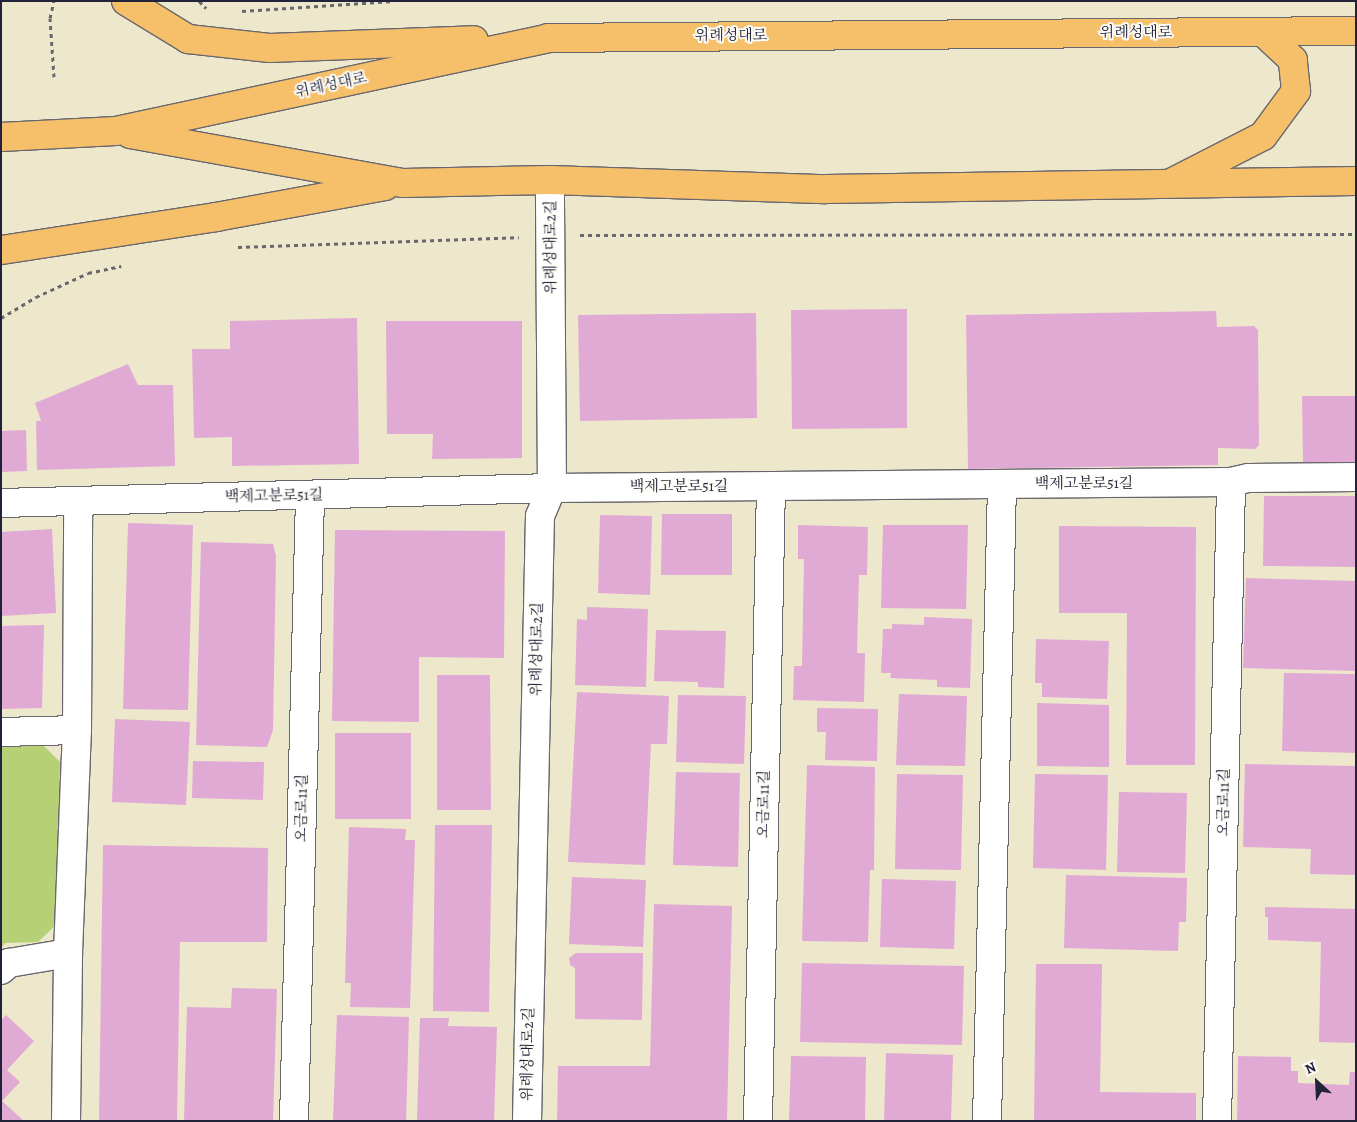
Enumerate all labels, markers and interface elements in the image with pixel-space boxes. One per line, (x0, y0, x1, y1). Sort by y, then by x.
street label: 위례성대로 (1100, 24, 1172, 42)
street label: 위례성대로 (695, 27, 767, 45)
street label: 위례성대로 (294, 69, 368, 101)
street label: 위례성대로2길 (542, 200, 560, 294)
street label: 백제고분로51길 (1035, 475, 1133, 493)
street label: 백제고분로51길 (630, 478, 728, 496)
street label: 백제고분로51길 (225, 486, 323, 506)
street label: 위례성대로2길 (527, 602, 547, 696)
street label: 오금로11길 (1214, 768, 1234, 836)
street label: 오금로11길 (754, 770, 774, 838)
street label: 오금로11길 (292, 774, 312, 842)
street label: 위례성대로2길 (518, 1007, 538, 1101)
north arrow (1292, 1057, 1342, 1107)
text: N (1302, 1057, 1319, 1079)

